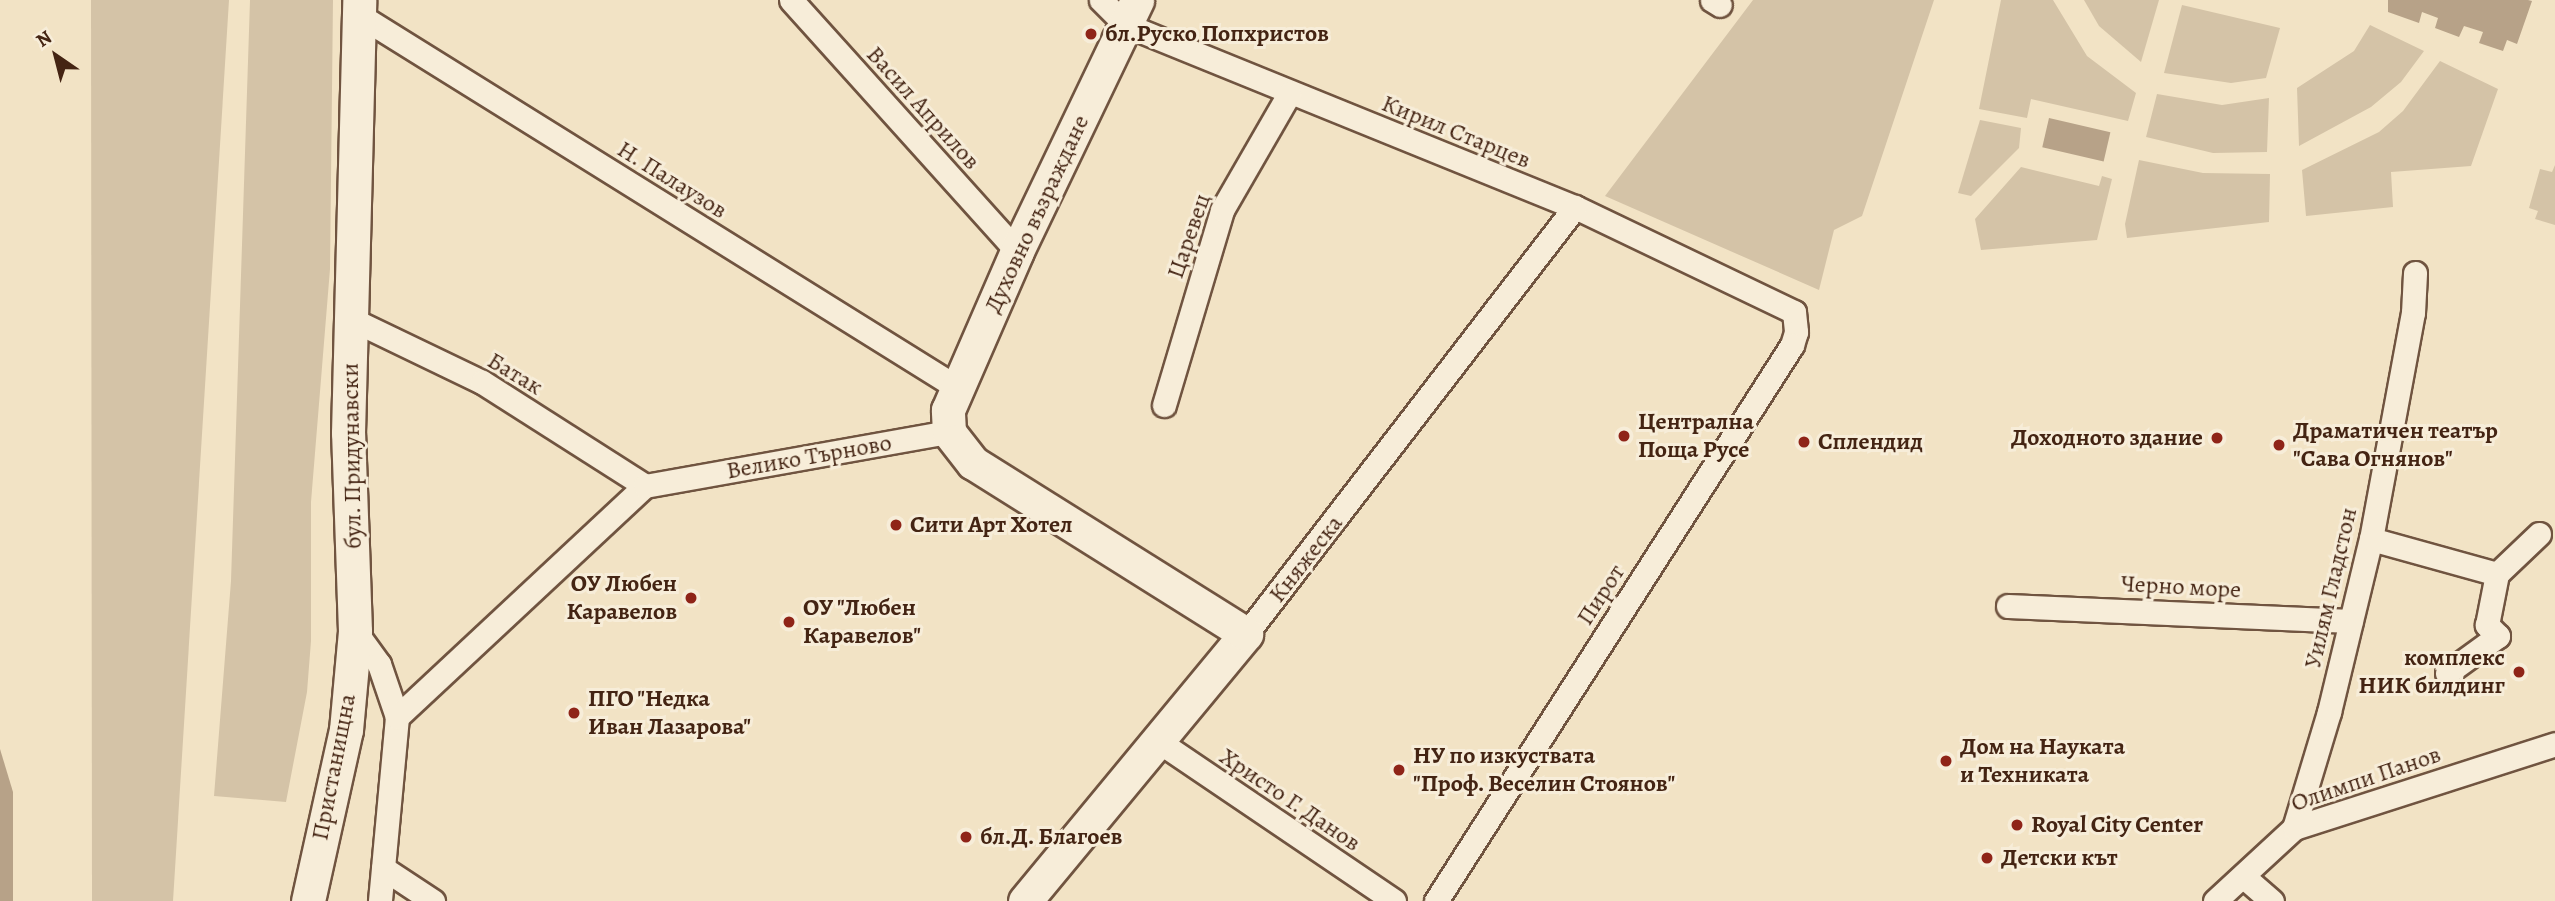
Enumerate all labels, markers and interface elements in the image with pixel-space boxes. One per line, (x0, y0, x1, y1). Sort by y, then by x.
place label: бл.Руско Попхристов (1105, 20, 1329, 48)
north arrow (21, 21, 91, 91)
text: N (31, 24, 57, 53)
marker: бл.Руско Попхристов (1083, 26, 1099, 42)
street label: Васил Априлов (860, 40, 986, 176)
street label: Кирил Старцев (1377, 89, 1535, 175)
street label: Духовно възраждане (979, 111, 1095, 317)
street label: Н. Палаузов (612, 135, 732, 225)
street label: Царевец (1161, 190, 1217, 282)
street label: Батак (482, 346, 548, 402)
street label: бул. Придунавски (336, 362, 368, 550)
place label: Централна Поща Русе (1638, 408, 1754, 464)
place label: Драматичен театър "Сава Огнянов" (2293, 417, 2498, 473)
place label: Доходното здание (2011, 424, 2203, 452)
street label: Велико Търново (724, 428, 894, 486)
marker: Централна Поща Русе (1616, 428, 1632, 444)
place label: Сплендид (1818, 428, 1923, 456)
marker: Доходното здание (2209, 430, 2225, 446)
marker: Сплендид (1796, 434, 1812, 450)
marker: Драматичен театър "Сава Огнянов" (2271, 437, 2287, 453)
street label: Уилям Гладстон (2299, 505, 2363, 671)
street label: Княжеска (1263, 510, 1349, 608)
place label: Сити Арт Хотел (910, 511, 1073, 539)
marker: Сити Арт Хотел (888, 517, 904, 533)
street label: Пирот (1571, 559, 1631, 631)
street label: Черно море (2120, 569, 2242, 605)
place label: ОУ Любен Каравелов (566, 570, 677, 626)
marker: ОУ Любен Каравелов (683, 590, 699, 606)
place label: ОУ "Любен Каравелов" (803, 594, 921, 650)
marker: ОУ "Любен Каравелов" (781, 614, 797, 630)
place label: комплекс НИК билдинг (2359, 644, 2505, 700)
marker: комплекс НИК билдинг (2511, 664, 2527, 680)
place label: ПГО "Недка Иван Лазарова" (588, 685, 751, 741)
street label: Пристанищна (306, 691, 362, 843)
marker: ПГО "Недка Иван Лазарова" (566, 705, 582, 721)
place label: Дом на Науката и Техниката (1960, 733, 2125, 789)
street label: Олимпи Панов (2287, 740, 2445, 818)
street label: Христо Г. Данов (1214, 742, 1366, 858)
place label: НУ по изкуствата "Проф. Веселин Стоянов" (1413, 742, 1676, 798)
marker: Дом на Науката и Техниката (1938, 753, 1954, 769)
marker: НУ по изкуствата "Проф. Веселин Стоянов" (1391, 762, 1407, 778)
place label: Royal City Center (2031, 811, 2203, 839)
marker: Royal City Center (2009, 817, 2025, 833)
place label: бл.Д. Благоев (980, 823, 1123, 851)
marker: бл.Д. Благоев (958, 829, 974, 845)
place label: Детски кът (2001, 844, 2118, 872)
marker: Детски кът (1979, 850, 1995, 866)

